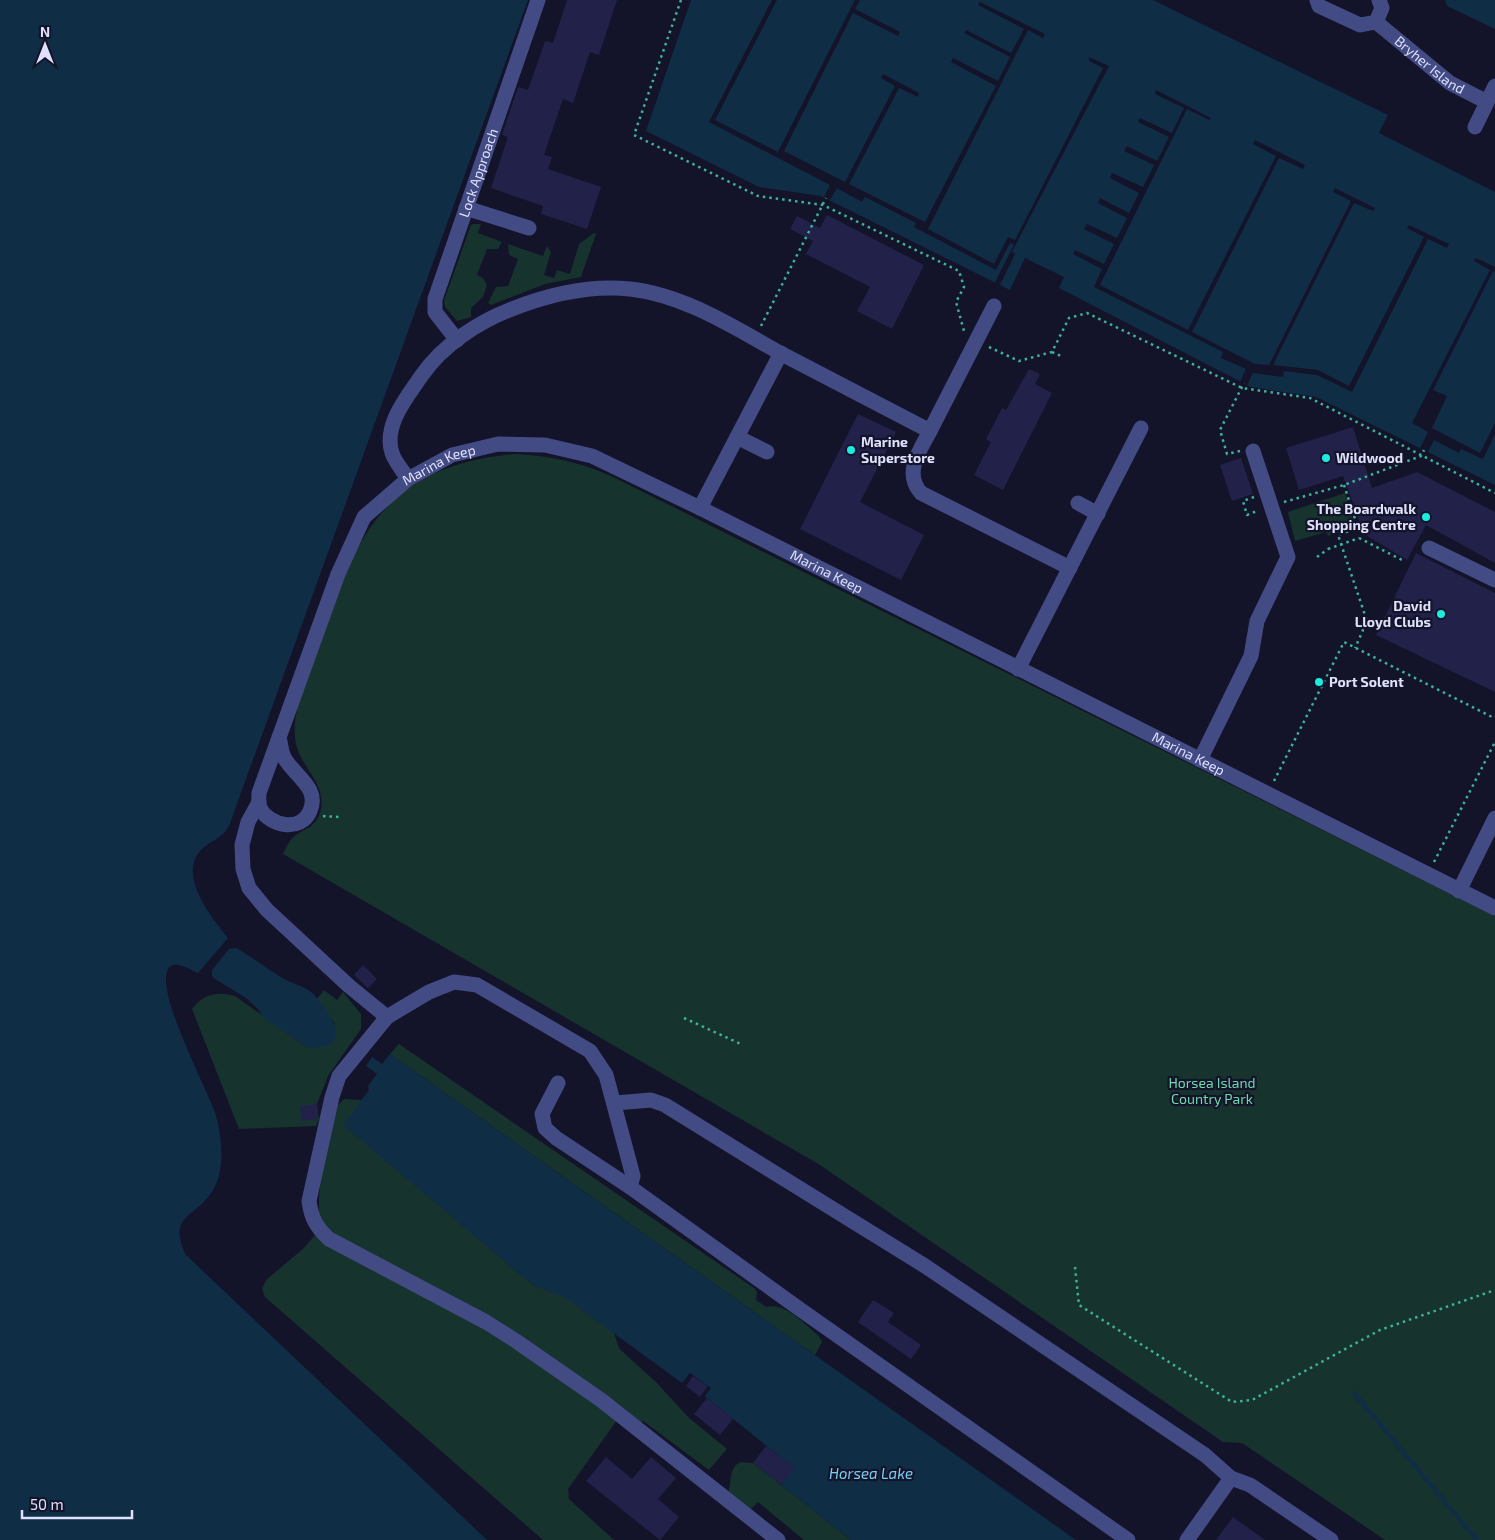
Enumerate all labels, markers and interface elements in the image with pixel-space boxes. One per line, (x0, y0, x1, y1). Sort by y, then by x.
north arrow (20, 20, 70, 70)
text: N (40, 23, 50, 40)
street label: Bryher Island (1391, 32, 1468, 97)
street label: Lock Approach (455, 126, 501, 219)
place label: Marine Superstore (861, 433, 935, 466)
street label: Marina Keep (399, 441, 477, 489)
marker: Marine Superstore (845, 444, 857, 456)
place label: Wildwood (1336, 449, 1403, 466)
marker: Wildwood (1320, 452, 1332, 464)
place label: The Boardwalk Shopping Centre (1307, 500, 1416, 533)
marker: The Boardwalk Shopping Centre (1420, 511, 1432, 523)
street label: Marina Keep (788, 546, 866, 597)
place label: David Lloyd Clubs (1355, 597, 1431, 630)
marker: David Lloyd Clubs (1435, 608, 1447, 620)
place label: Port Solent (1329, 673, 1404, 690)
marker: Port Solent (1313, 676, 1325, 688)
street label: Marina Keep (1149, 728, 1228, 779)
park label: Horsea Island Country Park (1168, 1074, 1256, 1107)
water label: Horsea Lake (829, 1464, 913, 1482)
scale bar (22, 1488, 132, 1520)
text: 50 m (30, 1495, 64, 1513)

